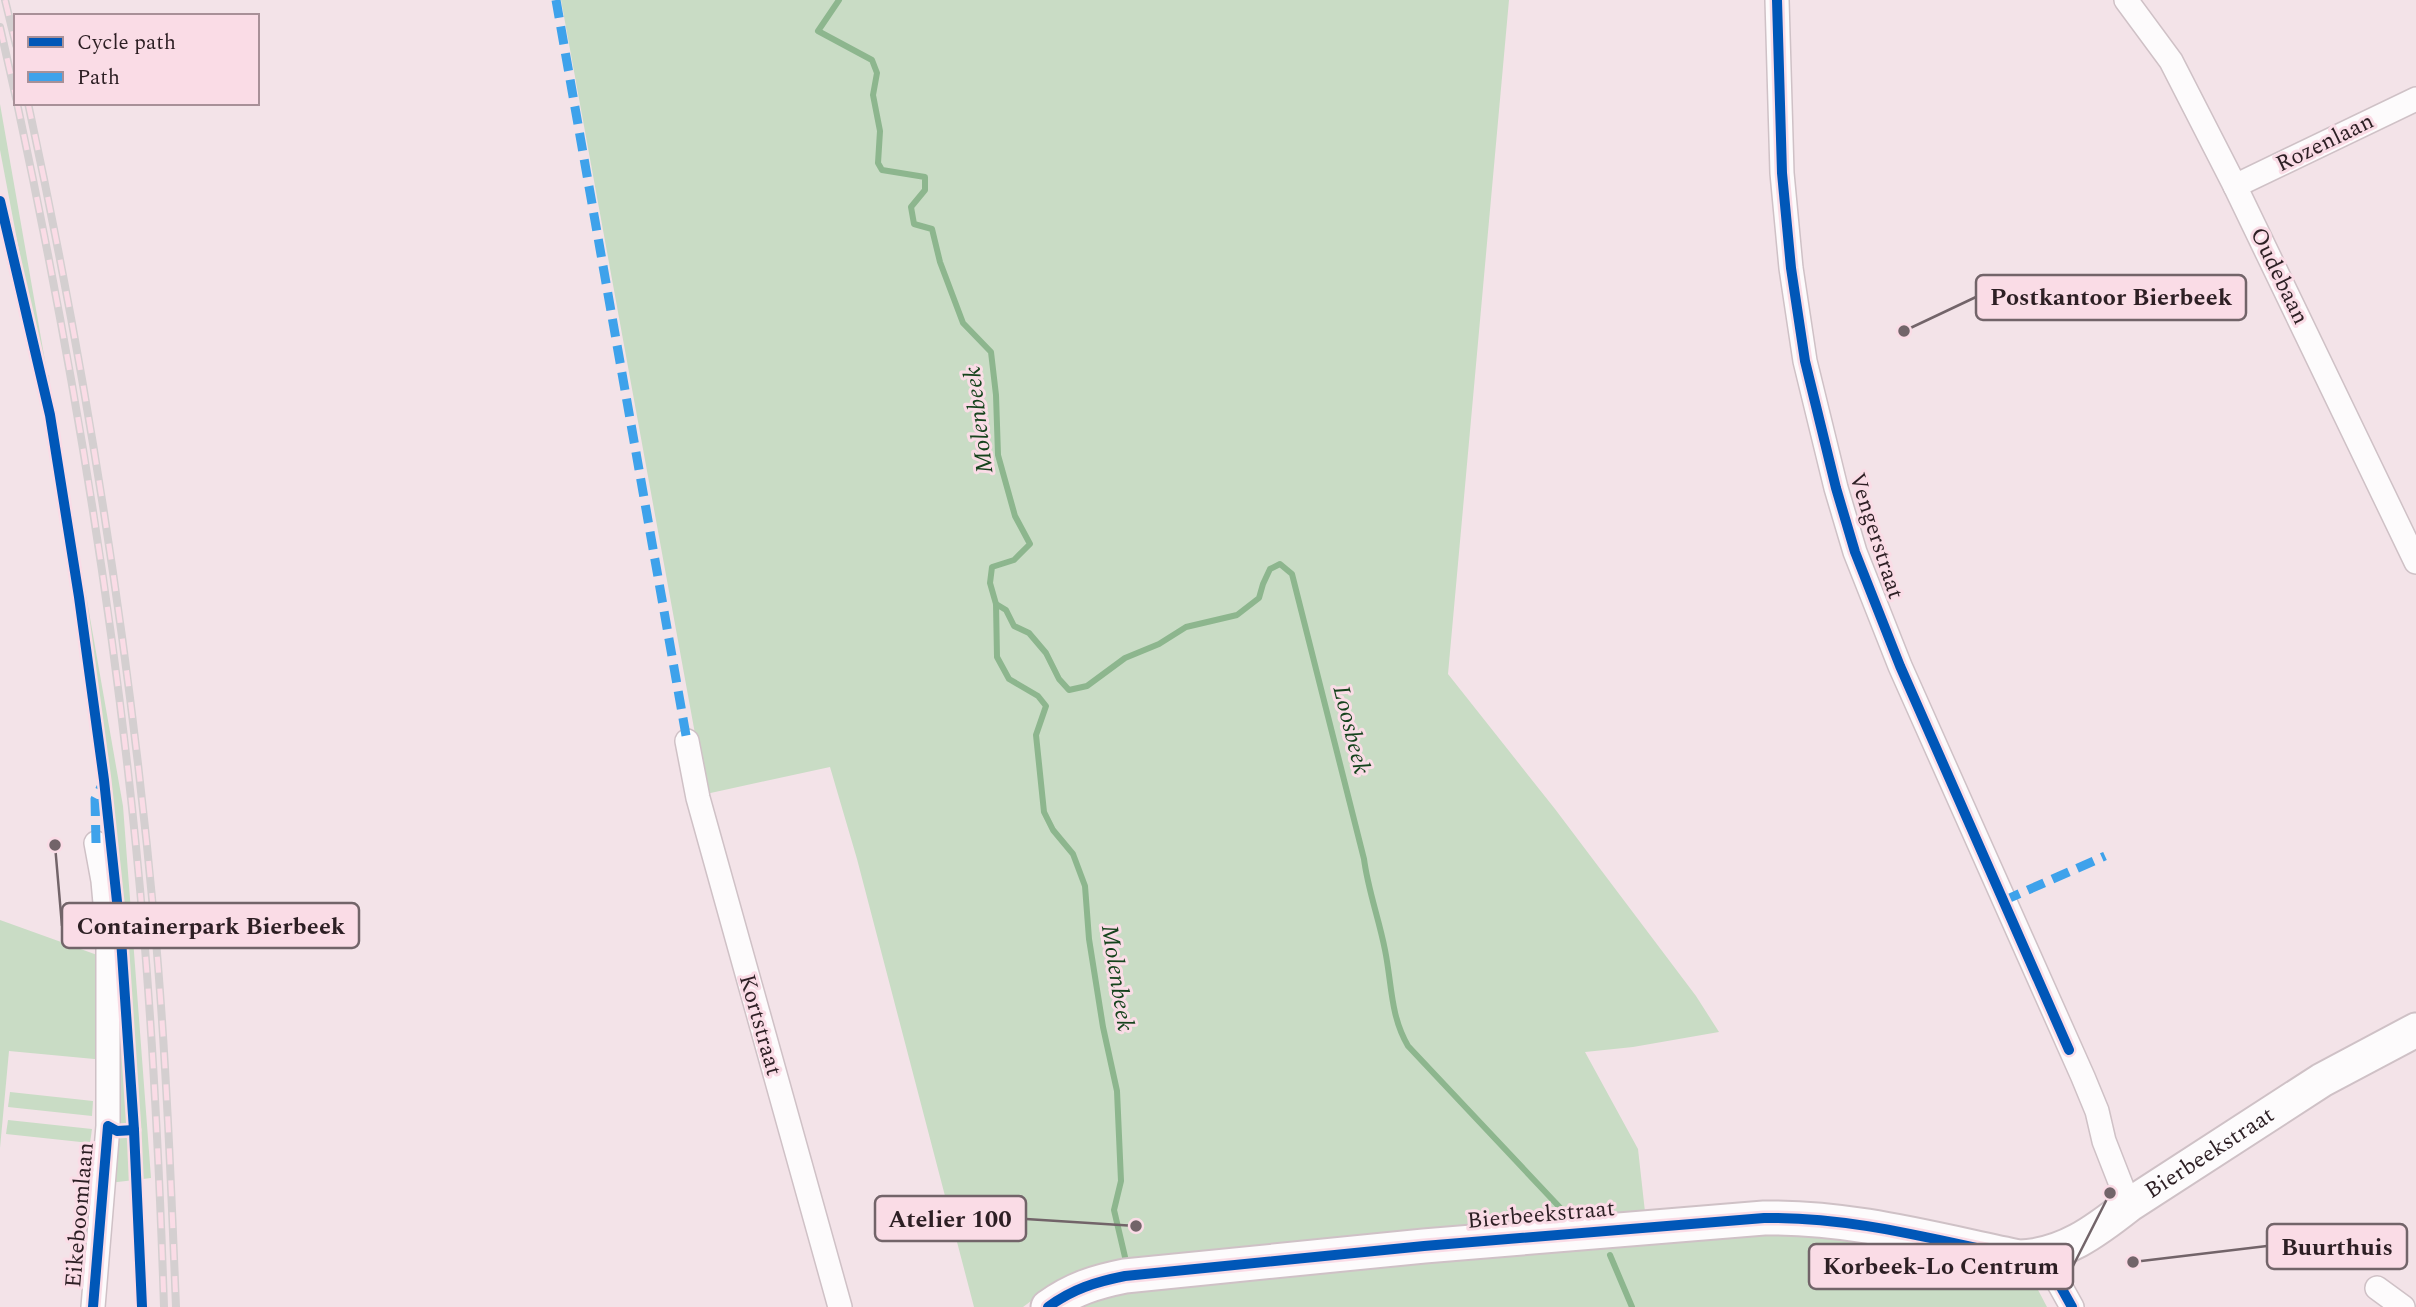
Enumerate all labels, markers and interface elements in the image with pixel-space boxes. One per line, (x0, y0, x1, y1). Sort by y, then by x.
legend (14, 14, 259, 105)
text: Cycle path (77, 27, 176, 59)
text: Path (77, 62, 120, 94)
street label: Rozenlaan (2270, 104, 2380, 182)
street label: Oudebaan (2240, 221, 2318, 331)
callout: Postkantoor Bierbeek (1976, 275, 2246, 320)
text: Postkantoor Bierbeek (1990, 280, 2233, 316)
water label: Molenbeek (955, 364, 1003, 476)
street label: Vengerstraat (1839, 468, 1913, 604)
water label: Loosbeek (1323, 682, 1379, 778)
callout: Containerpark Bierbeek (62, 903, 359, 948)
text: Containerpark Bierbeek (77, 909, 346, 945)
water label: Molenbeek (1091, 922, 1143, 1034)
street label: Kortstraat (729, 970, 791, 1080)
street label: Bierbeekstraat (2138, 1098, 2281, 1208)
street label: Eikeboomlaan (56, 1141, 104, 1289)
street label: Bierbeekstraat (1466, 1191, 1616, 1239)
callout: Atelier 100 (875, 1196, 1026, 1241)
text: Atelier 100 (888, 1202, 1012, 1238)
callout: Buurthuis (2267, 1224, 2407, 1269)
text: Buurthuis (2281, 1230, 2393, 1266)
callout: Korbeek-Lo Centrum (1809, 1244, 2073, 1289)
text: Korbeek-Lo Centrum (1823, 1249, 2060, 1285)

